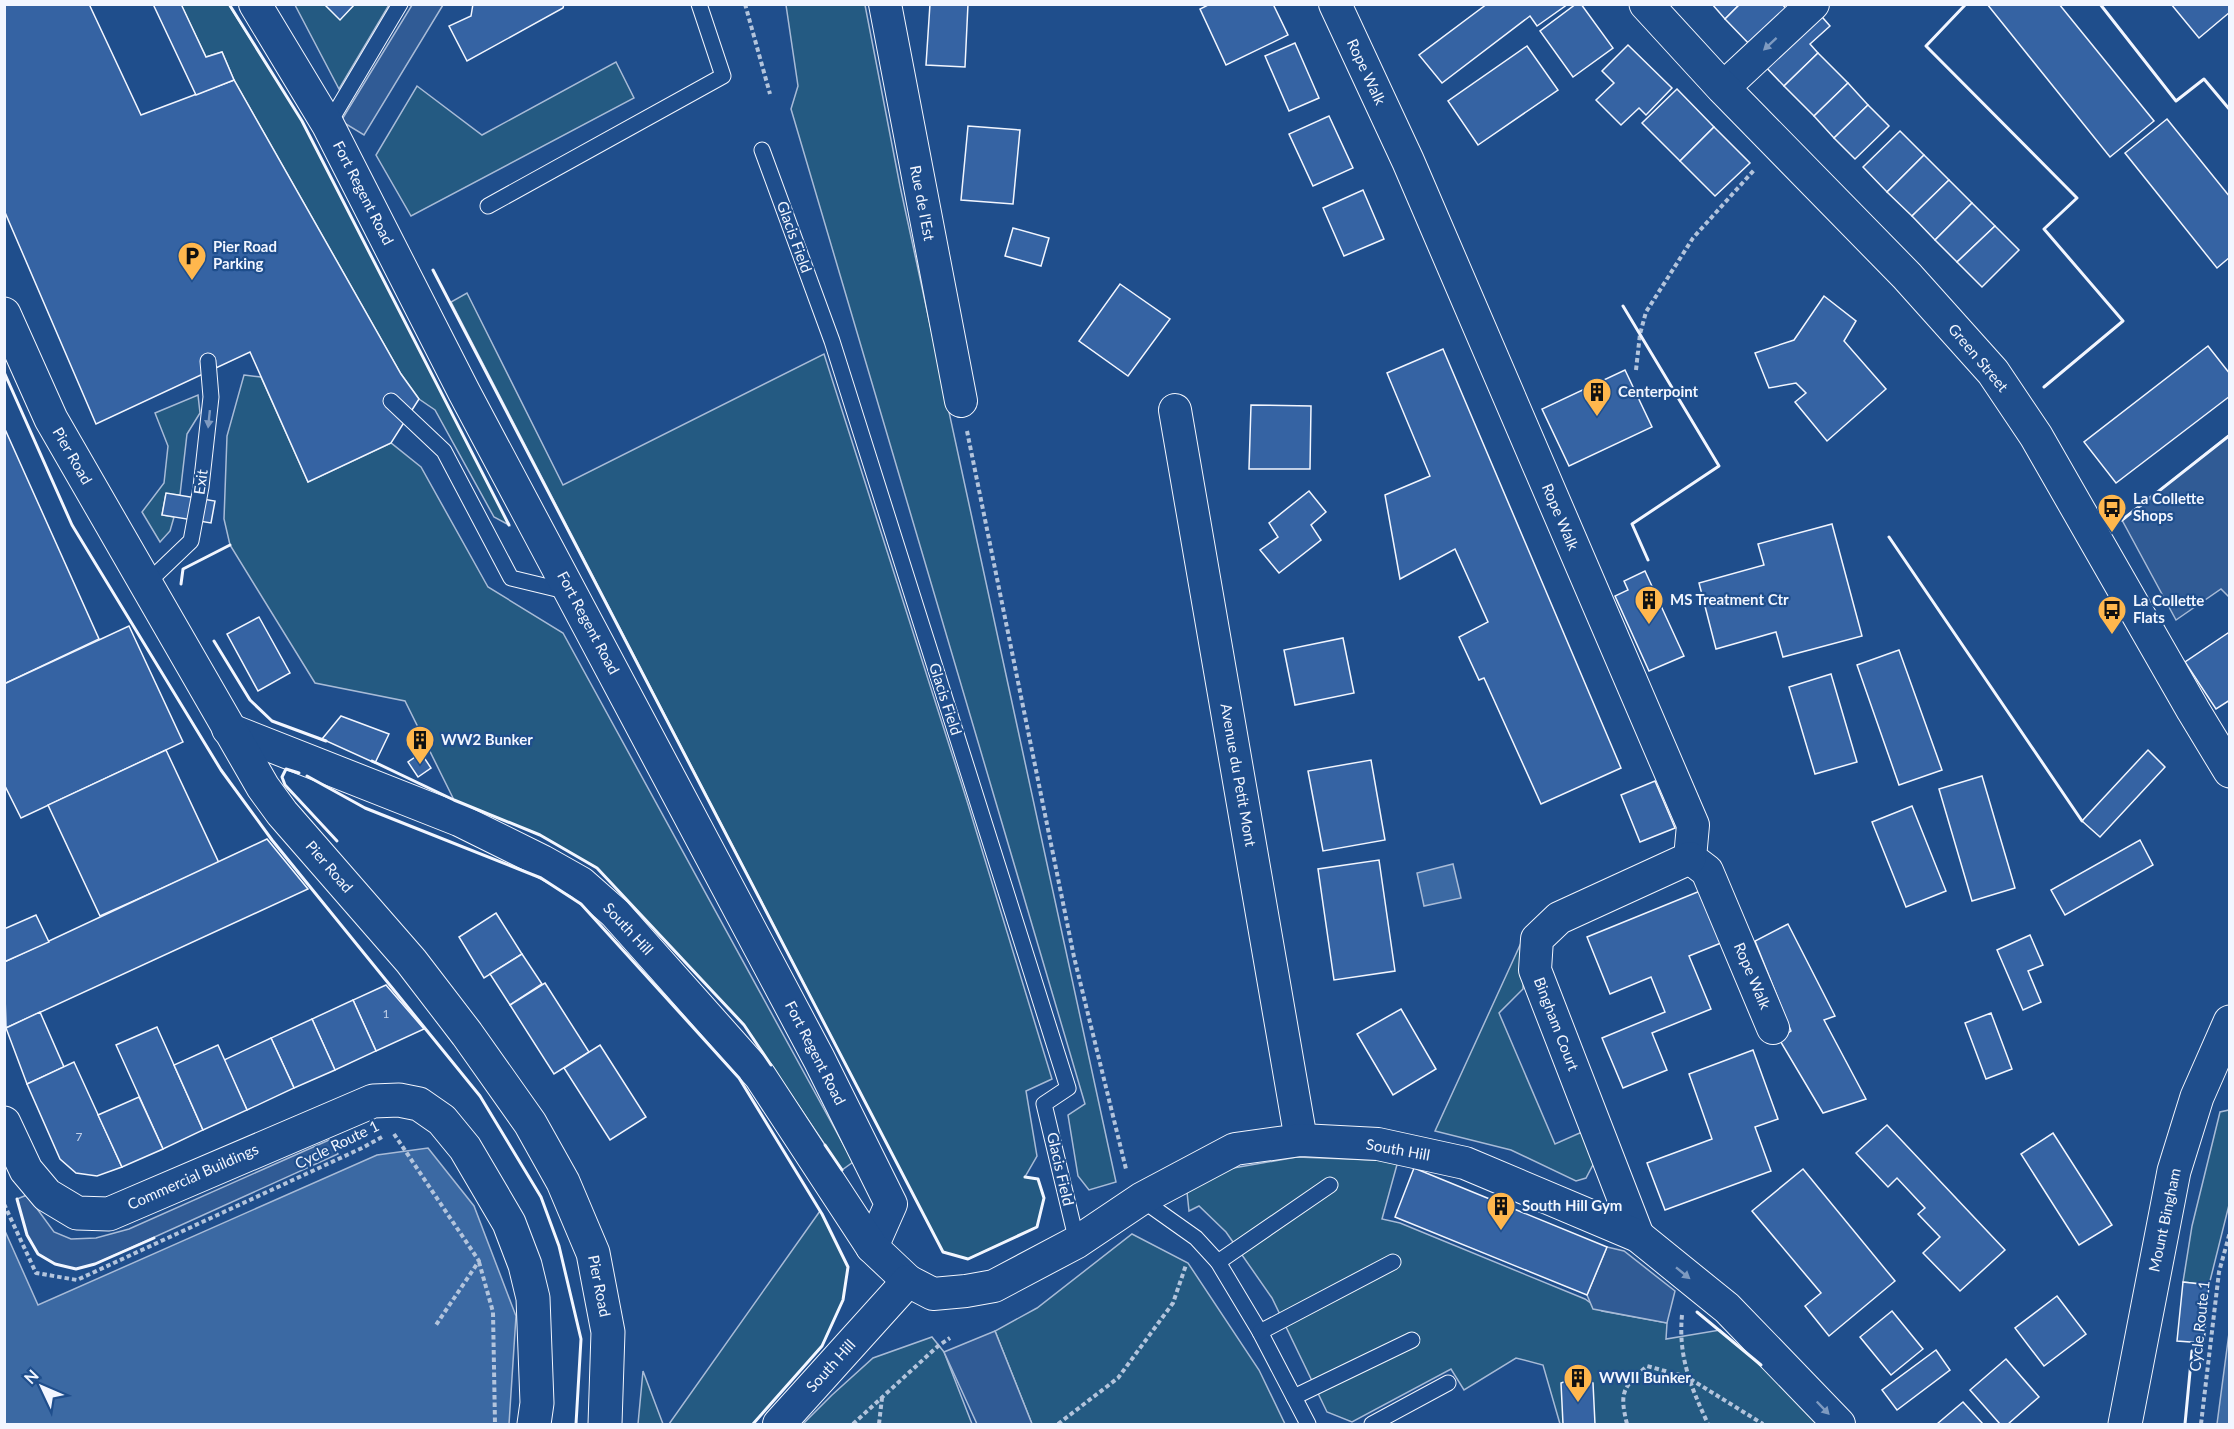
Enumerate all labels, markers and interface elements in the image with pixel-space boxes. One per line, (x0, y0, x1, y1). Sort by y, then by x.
street label: Rope Walk (1344, 36, 1390, 108)
one-way arrow (1763, 37, 1778, 50)
street label: Fort Regent Road (330, 138, 398, 248)
street label: Rue de l'Est (907, 164, 939, 243)
street label: Glacis Field (774, 198, 816, 275)
place label: Pier Road Parking (213, 237, 277, 272)
parking icon: Pier Road Parking (176, 240, 208, 282)
street label: Green Street (1945, 320, 2013, 396)
building icon: Centerpoint (1581, 376, 1613, 418)
place label: Centerpoint (1618, 382, 1699, 400)
one-way arrow (204, 409, 213, 428)
street label: Pier Road (49, 424, 96, 487)
street label: Exit (189, 468, 211, 496)
street label: Rope Walk (1539, 481, 1583, 553)
place label: La Collette Shops (2133, 489, 2204, 524)
bus stop icon: La Collette Shops (2096, 492, 2128, 534)
street label: Fort Regent Road (554, 568, 624, 677)
building icon: MS Treatment Ctr (1633, 584, 1665, 626)
place label: MS Treatment Ctr (1670, 590, 1789, 608)
place label: La Collette Flats (2133, 591, 2204, 626)
bus stop icon: La Collette Flats (2096, 594, 2128, 636)
street label: Glacis Field (926, 660, 966, 737)
street label: Avenue du Petit Mont (1218, 702, 1261, 848)
building icon: WW2 Bunker (404, 724, 436, 766)
place label: WW2 Bunker (441, 730, 533, 748)
street label: Pier Road (302, 837, 357, 896)
street label: South Hill (600, 899, 657, 958)
street label: Rope Walk (1731, 940, 1775, 1012)
street label: Bingham Court (1531, 974, 1583, 1074)
street label: Fort Regent Road (782, 998, 850, 1108)
house number: 1 (383, 1006, 390, 1021)
street label: Cycle Route 1 (292, 1116, 382, 1172)
house number: 7 (76, 1129, 83, 1144)
street label: Glacis Field (1044, 1130, 1078, 1207)
street label: South Hill (1365, 1135, 1432, 1163)
street label: Commercial Buildings (124, 1139, 261, 1213)
street label: Mount Bingham (2144, 1166, 2184, 1273)
building icon: South Hill Gym (1485, 1190, 1517, 1232)
place label: South Hill Gym (1522, 1196, 1622, 1214)
street label: Pier Road (585, 1253, 615, 1318)
one-way arrow (1675, 1267, 1691, 1280)
street label: Cycle Route 1 (2185, 1280, 2213, 1372)
street label: South Hill (802, 1335, 859, 1395)
north arrow (12, 1357, 72, 1417)
building icon: WWII Bunker (1562, 1362, 1594, 1404)
text: N (20, 1365, 42, 1387)
place label: WWII Bunker (1599, 1368, 1691, 1386)
one-way arrow (1816, 1400, 1830, 1414)

